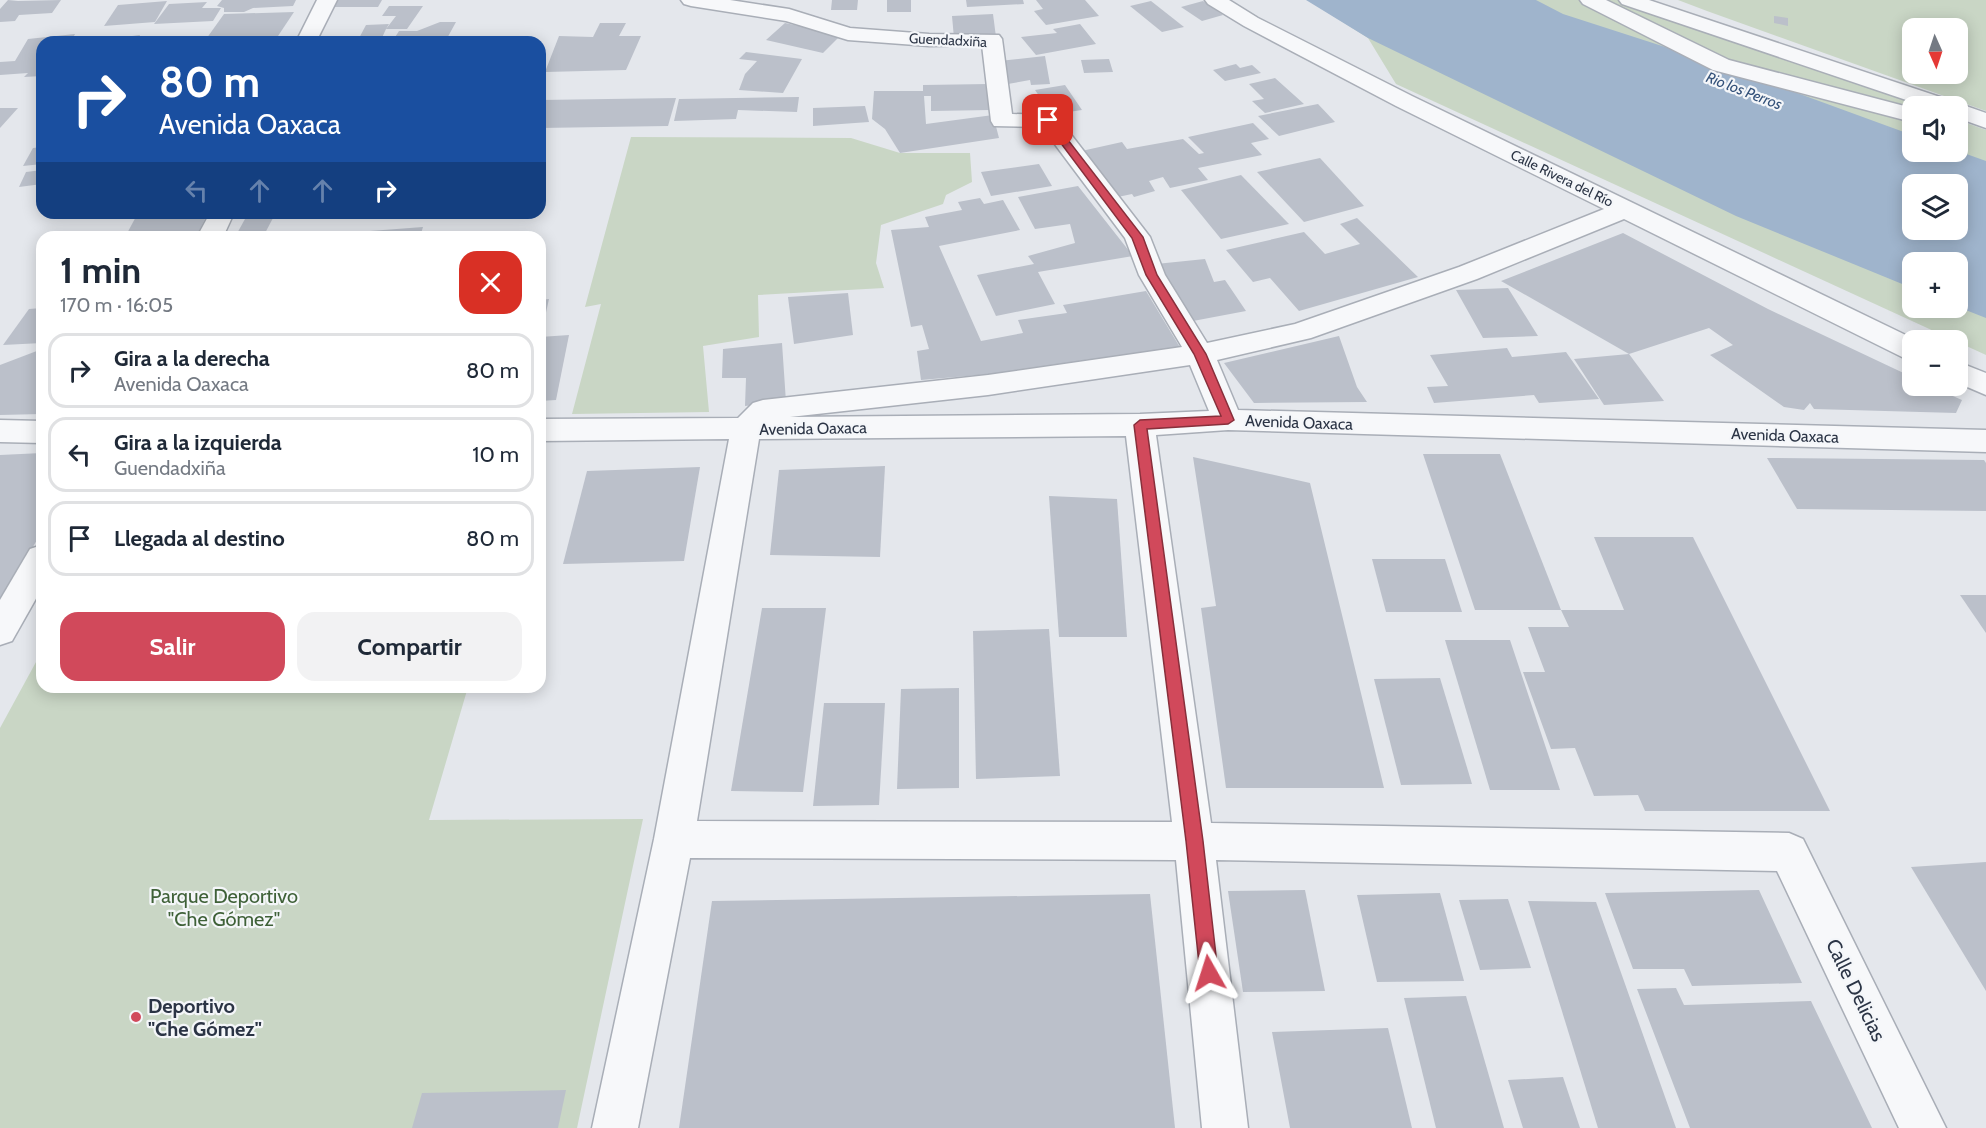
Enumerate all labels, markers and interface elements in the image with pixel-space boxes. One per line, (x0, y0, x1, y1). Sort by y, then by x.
north arrow (1902, 18, 1968, 84)
map controls (1902, 18, 1968, 396)
street label: Guendadxiña (909, 29, 988, 51)
text: 80 m (159, 56, 260, 108)
icon: right (60, 60, 138, 138)
water label: Rio los Perros (1704, 68, 1785, 114)
pin (1022, 94, 1073, 145)
button: sound (1902, 96, 1968, 162)
icon: arrive (1031, 103, 1064, 136)
text: Avenida Oaxaca (159, 108, 341, 141)
street label: Calle Rivera del Río (1508, 145, 1617, 211)
icon: left (180, 174, 213, 207)
icon: ahead (243, 174, 276, 207)
icon: ahead (306, 174, 339, 207)
icon: right (369, 174, 402, 207)
button: layers (1902, 174, 1968, 240)
text: 1 min (60, 248, 141, 292)
button: close (459, 251, 522, 314)
button: + (1902, 252, 1968, 318)
text: 170 m · 16:05 (60, 293, 173, 317)
button: − (1902, 330, 1968, 396)
text: Gira a la derecha (114, 345, 270, 372)
icon: right (63, 354, 96, 387)
text: 80 m (466, 357, 519, 384)
text: Avenida Oaxaca (114, 372, 249, 396)
street label: Avenida Oaxaca (1245, 411, 1353, 434)
street label: Avenida Oaxaca (759, 418, 867, 439)
street label: Avenida Oaxaca (1731, 424, 1839, 447)
text: Gira a la izquierda (114, 429, 282, 456)
icon: left (63, 438, 96, 471)
text: 10 m (472, 441, 519, 468)
text: Guendadxiña (114, 456, 226, 480)
icon: arrive (63, 522, 96, 555)
text: Llegada al destino (114, 525, 285, 552)
text: 80 m (466, 525, 519, 552)
button: Salir (60, 612, 285, 681)
button: Compartir (297, 612, 522, 681)
park label: Parque Deportivo "Che Gómez" (150, 884, 298, 931)
street label: Calle Delicias (1821, 935, 1891, 1045)
position arrow (1177, 941, 1241, 1005)
place label: Deportivo "Che Gómez" (148, 994, 262, 1041)
marker: Deportivo "Che Gómez" (129, 1010, 143, 1024)

